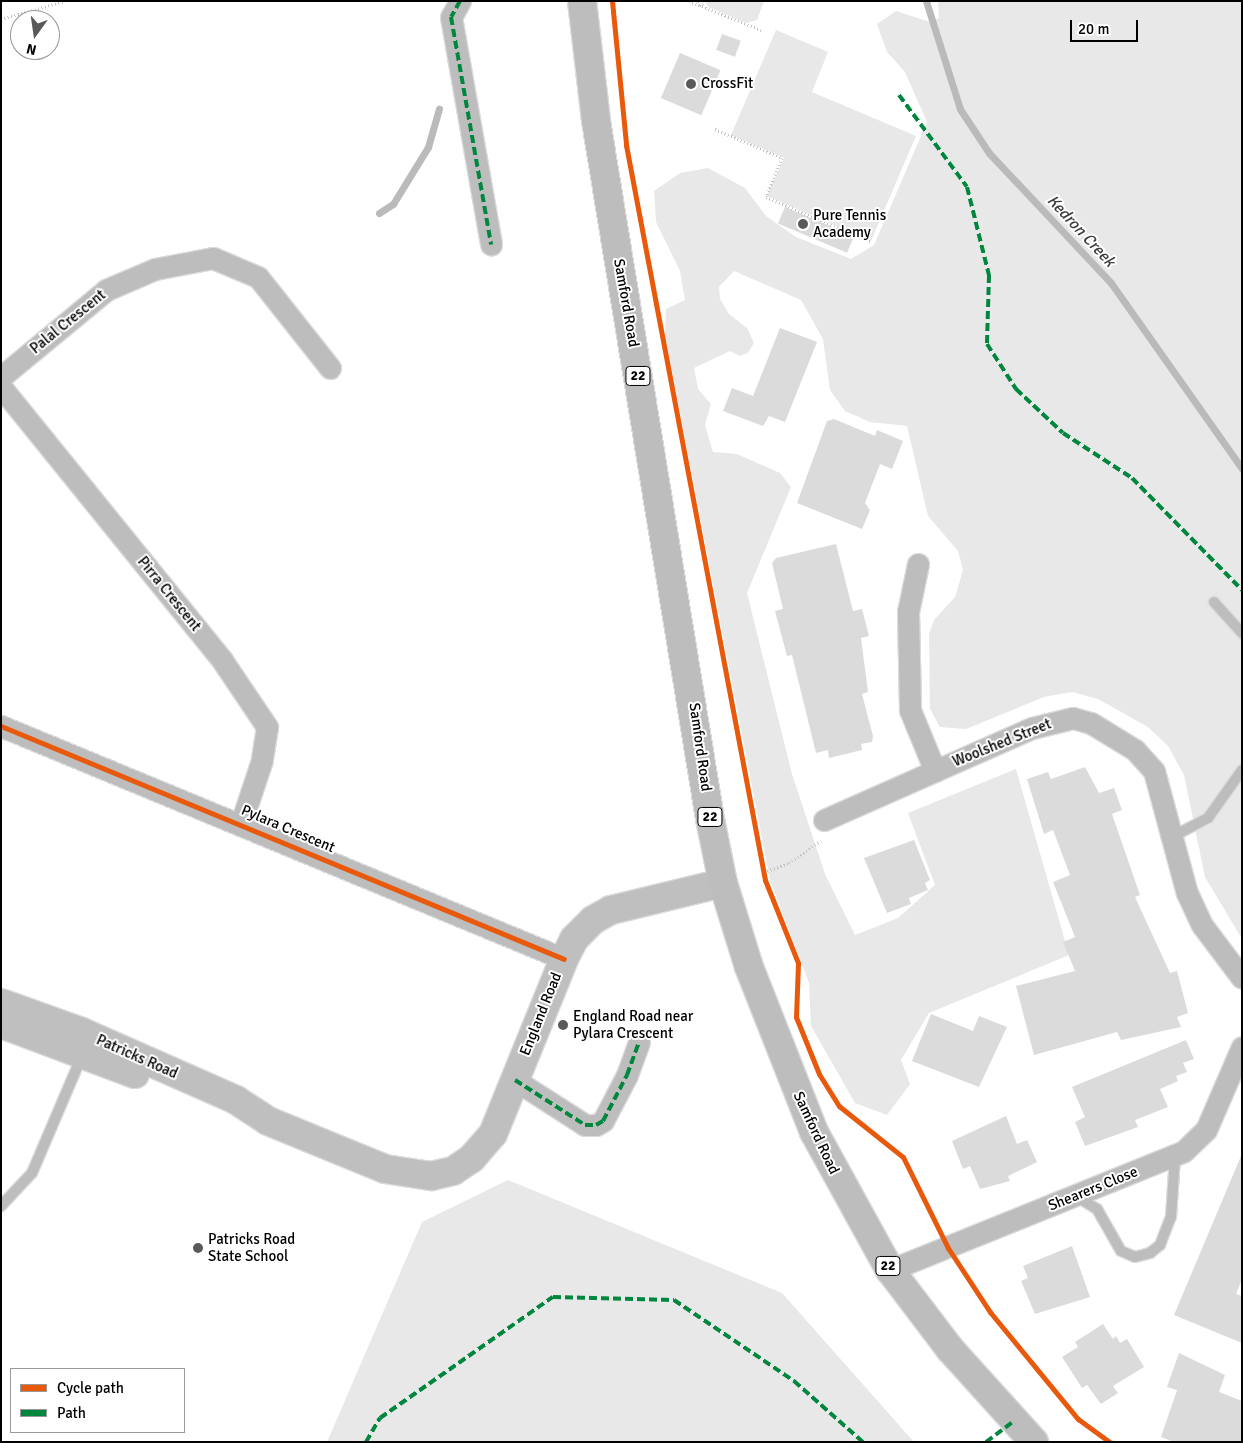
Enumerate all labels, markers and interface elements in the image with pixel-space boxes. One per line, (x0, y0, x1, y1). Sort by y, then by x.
north arrow (10, 10, 60, 60)
scale bar (1073, 10, 1140, 42)
text: 20 m (1078, 20, 1109, 38)
text: N (25, 40, 38, 58)
place label: CrossFit (701, 75, 753, 93)
marker: CrossFit (685, 78, 697, 90)
water label: Kedron Creek (1043, 191, 1119, 271)
place label: Pure Tennis Academy (813, 206, 886, 241)
marker: Pure Tennis Academy (797, 218, 809, 230)
street label: Samford Road (609, 257, 643, 349)
street label: Palal Crescent (27, 286, 109, 358)
road number: 22 (624, 364, 652, 388)
street label: Pirra Crescent (133, 553, 205, 635)
street label: Samford Road (685, 702, 715, 792)
street label: Woolshed Street (950, 715, 1054, 771)
street label: Pylara Crescent (238, 801, 338, 857)
road number: 22 (696, 806, 724, 829)
street label: England Road (516, 970, 566, 1058)
place label: England Road near Pylara Crescent (573, 1007, 693, 1042)
marker: England Road near Pylara Crescent (557, 1019, 569, 1031)
street label: Patricks Road (93, 1031, 181, 1083)
street label: Samford Road (789, 1089, 843, 1177)
street label: Shearers Close (1046, 1163, 1140, 1215)
place label: Patricks Road State School (208, 1230, 295, 1265)
marker: Patricks Road State School (192, 1242, 204, 1254)
road number: 22 (874, 1254, 902, 1278)
legend (10, 1368, 185, 1433)
text: Cycle path (57, 1379, 124, 1397)
text: Path (57, 1404, 86, 1422)

